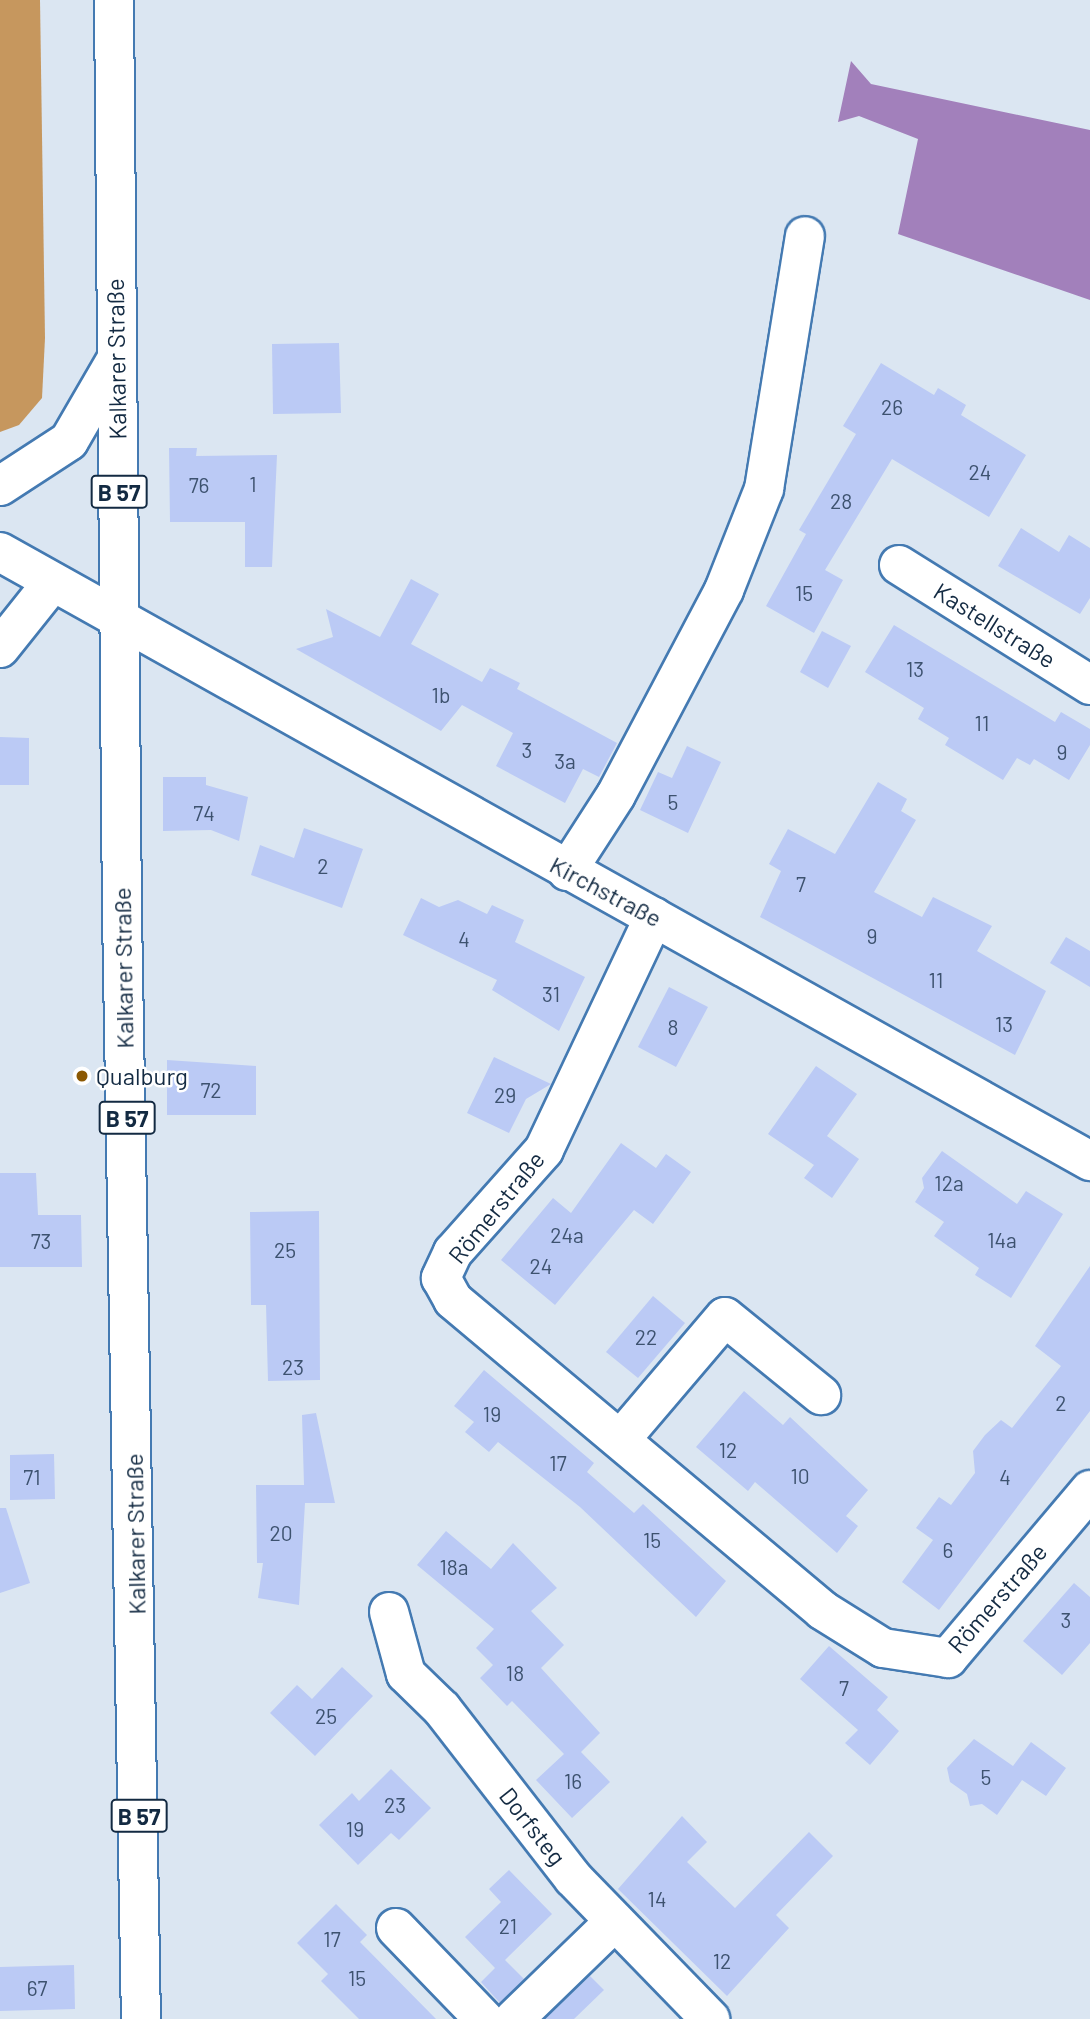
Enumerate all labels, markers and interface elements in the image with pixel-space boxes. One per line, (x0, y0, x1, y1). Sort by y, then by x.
street label: Kalkarer Straße (100, 278, 132, 440)
house number: 26 (881, 394, 903, 420)
house number: 24 (969, 459, 991, 485)
house number: 1 (249, 471, 257, 497)
road number: B 57 (89, 472, 149, 512)
house number: 76 (189, 472, 209, 498)
house number: 28 (830, 488, 852, 514)
street label: Kastellstraße (929, 576, 1061, 674)
house number: 15 (795, 580, 813, 606)
house number: 13 (906, 656, 924, 682)
house number: 1b (432, 682, 450, 708)
house number: 11 (975, 710, 989, 736)
house number: 3 (522, 737, 532, 763)
house number: 9 (1057, 739, 1067, 765)
house number: 3a (554, 748, 576, 774)
house number: 5 (668, 789, 678, 815)
house number: 74 (193, 800, 215, 826)
street label: Kirchstraße (545, 850, 667, 932)
house number: 2 (317, 853, 329, 879)
house number: 7 (796, 871, 806, 897)
street label: Kalkarer Straße (107, 887, 139, 1049)
house number: 9 (867, 923, 877, 949)
house number: 4 (458, 926, 470, 952)
house number: 11 (929, 967, 943, 993)
house number: 31 (542, 981, 560, 1007)
house number: 13 (995, 1011, 1013, 1037)
house number: 8 (668, 1014, 678, 1040)
place label: Qualburg (96, 1062, 188, 1090)
marker: Qualburg (74, 1068, 90, 1084)
house number: 72 (200, 1077, 222, 1103)
house number: 29 (494, 1082, 516, 1108)
road number: B 57 (97, 1098, 157, 1138)
street label: Römerstraße (442, 1145, 550, 1269)
house number: 12a (934, 1170, 964, 1196)
house number: 24a (550, 1222, 584, 1248)
house number: 14a (987, 1227, 1017, 1253)
house number: 73 (31, 1228, 51, 1254)
house number: 25 (274, 1237, 296, 1263)
house number: 24 (530, 1253, 552, 1279)
house number: 22 (635, 1324, 657, 1350)
house number: 23 (282, 1354, 304, 1380)
house number: 2 (1055, 1390, 1067, 1416)
house number: 19 (483, 1401, 501, 1427)
house number: 12 (719, 1437, 737, 1463)
house number: 17 (549, 1450, 567, 1476)
street label: Kalkarer Straße (119, 1453, 151, 1615)
house number: 10 (790, 1463, 810, 1489)
house number: 71 (23, 1464, 41, 1490)
house number: 4 (999, 1464, 1011, 1490)
house number: 20 (269, 1520, 293, 1546)
house number: 15 (643, 1527, 661, 1553)
street label: Römerstraße (942, 1537, 1052, 1659)
house number: 6 (943, 1537, 953, 1563)
house number: 18a (439, 1554, 469, 1580)
house number: 3 (1061, 1607, 1071, 1633)
house number: 18 (506, 1660, 524, 1686)
house number: 7 (839, 1675, 849, 1701)
house number: 25 (315, 1703, 337, 1729)
house number: 5 (981, 1764, 991, 1790)
house number: 16 (564, 1768, 582, 1794)
street label: Dorfsteg (494, 1781, 572, 1871)
house number: 23 (384, 1792, 406, 1818)
road number: B 57 (109, 1797, 169, 1836)
house number: 19 (346, 1816, 364, 1842)
house number: 14 (648, 1886, 666, 1912)
house number: 21 (499, 1913, 517, 1939)
house number: 17 (323, 1926, 341, 1952)
house number: 12 (713, 1948, 731, 1974)
house number: 15 (348, 1965, 366, 1991)
house number: 67 (27, 1975, 47, 2001)

